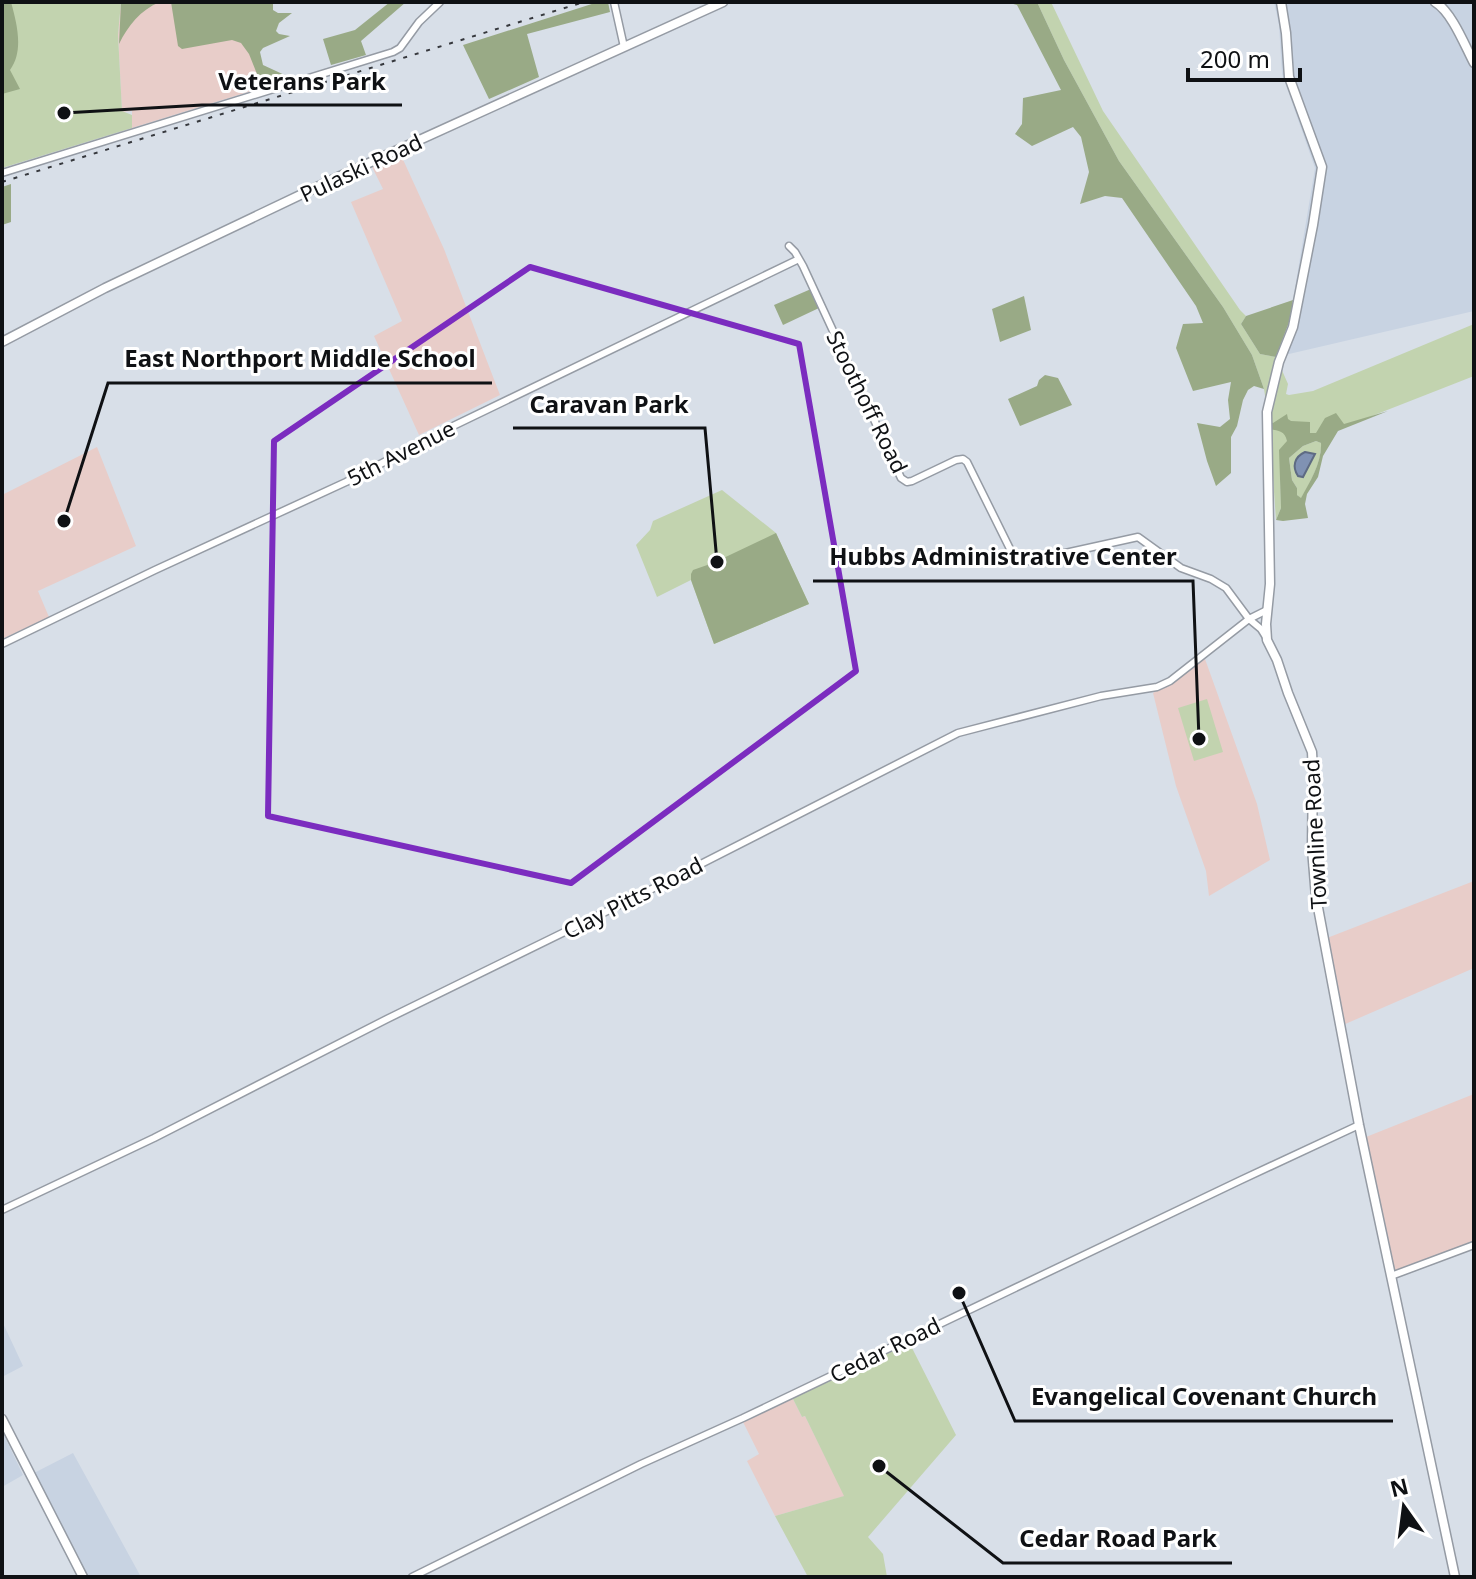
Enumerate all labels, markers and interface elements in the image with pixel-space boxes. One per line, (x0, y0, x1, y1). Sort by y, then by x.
scale bar (1188, 32, 1300, 82)
text: 200 m (1200, 42, 1270, 75)
callout: Veterans Park (202, 57, 402, 105)
text: Veterans Park (218, 64, 386, 97)
street label: Pulaski Road (295, 126, 426, 208)
street label: Stoothoff Road (820, 325, 915, 478)
callout: East Northport Middle School (108, 335, 492, 383)
text: East Northport Middle School (124, 341, 476, 374)
callout: Caravan Park (513, 380, 705, 428)
text: Caravan Park (529, 387, 689, 420)
street label: 5th Avenue (342, 412, 460, 492)
callout: Hubbs Administrative Center (813, 533, 1193, 581)
text: Hubbs Administrative Center (829, 539, 1177, 572)
street label: Townline Road (1295, 758, 1333, 910)
street label: Clay Pitts Road (558, 849, 707, 945)
street label: Cedar Road (824, 1309, 945, 1389)
callout: Evangelical Covenant Church (1015, 1373, 1393, 1421)
text: Evangelical Covenant Church (1031, 1379, 1377, 1412)
north arrow (1364, 1467, 1444, 1547)
text: N (1387, 1470, 1411, 1503)
callout: Cedar Road Park (1003, 1515, 1232, 1563)
text: Cedar Road Park (1019, 1521, 1217, 1554)

